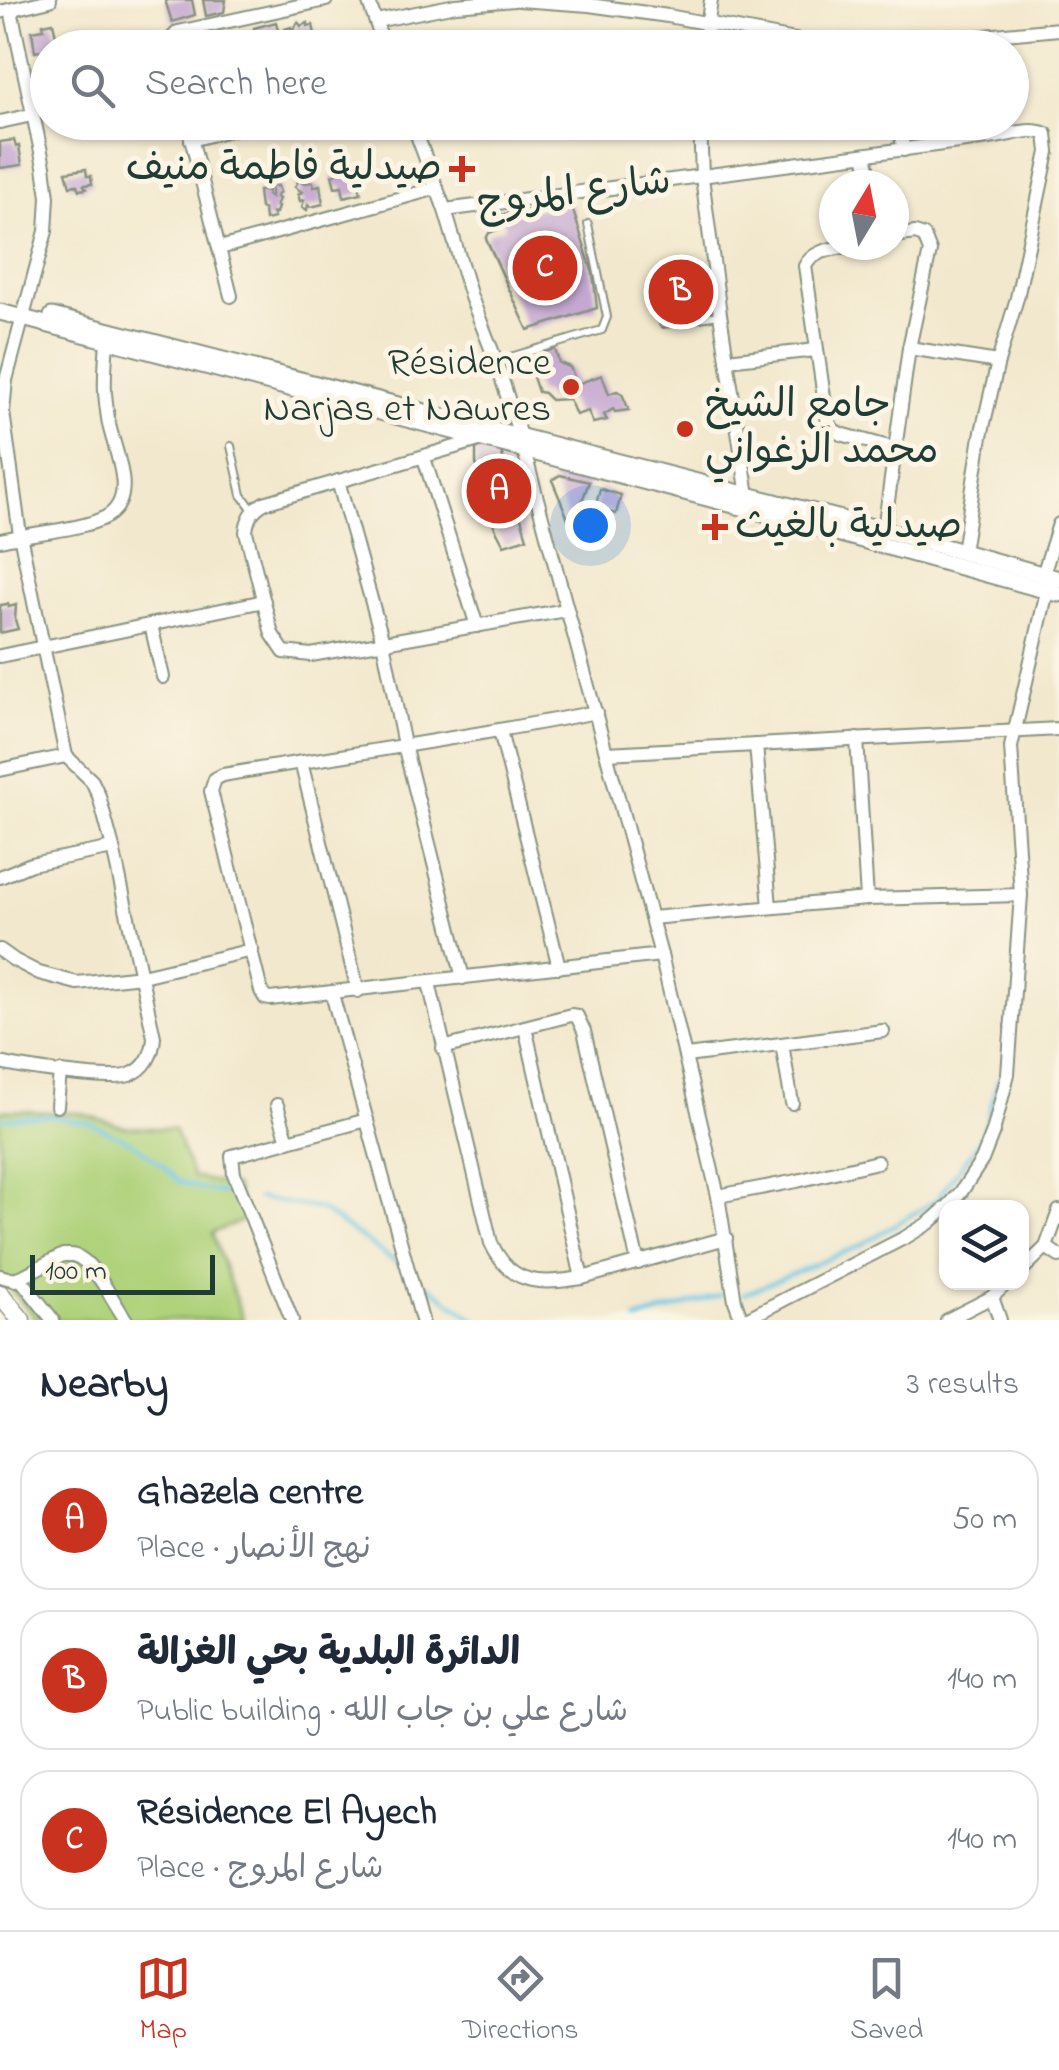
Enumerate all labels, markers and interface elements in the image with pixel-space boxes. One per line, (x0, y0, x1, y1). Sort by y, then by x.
search box (30, 30, 1029, 140)
text: Search here (145, 57, 327, 113)
icon: search (65, 58, 120, 113)
place label: صيدلية فاطمة منيف (126, 140, 442, 199)
street label: شارع المروج (474, 153, 674, 235)
marker: صيدلية فاطمة منيف (451, 158, 473, 180)
north arrow (819, 170, 909, 260)
pin: C (512, 230, 578, 306)
pin: B (648, 254, 714, 330)
place label: Résidence Narjas et Nawres (263, 335, 551, 440)
marker: Résidence Narjas et Nawres (560, 376, 582, 398)
place label: جامع الشيخ محمد الزغواني (705, 377, 938, 483)
marker: جامع الشيخ محمد الزغواني (674, 418, 696, 440)
pin: A (466, 454, 532, 528)
place label: صيدلية بالغيث (735, 498, 962, 557)
your location (565, 500, 616, 551)
marker: صيدلية بالغيث (704, 516, 726, 538)
map controls (939, 1200, 1029, 1290)
button: layers (939, 1200, 1029, 1290)
scale bar (30, 1250, 215, 1294)
text: 100 m (45, 1252, 107, 1293)
text: Nearby (40, 1355, 168, 1416)
text: 3 results (907, 1362, 1019, 1409)
text: Ghazela centre (137, 1466, 363, 1522)
text: A (65, 1497, 84, 1544)
text: 50 m (952, 1497, 1017, 1544)
text: Place · نهج الأنصار (137, 1526, 371, 1573)
text: الدائرة البلدية بحي الغزالة (137, 1627, 520, 1683)
text: B (64, 1657, 85, 1704)
text: 140 m (947, 1657, 1017, 1704)
text: Public building · شارع علي بن جاب الله (137, 1689, 628, 1736)
text: Résidence El Ayech (137, 1786, 437, 1842)
text: C (66, 1817, 83, 1864)
text: 140 m (947, 1817, 1017, 1864)
text: Place · شارع المروج (137, 1846, 384, 1893)
tab: Map (136, 1951, 191, 2052)
tab: Directions (462, 1951, 579, 2052)
tab: Saved (850, 1951, 923, 2052)

